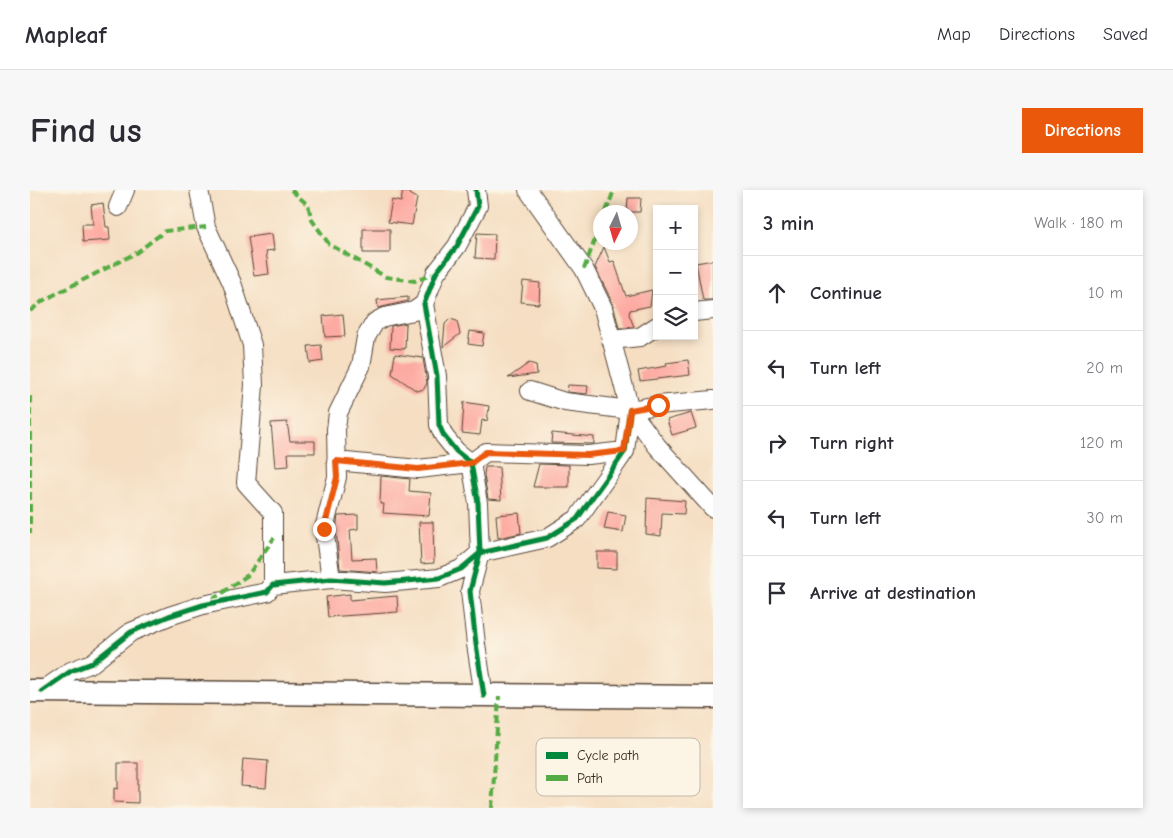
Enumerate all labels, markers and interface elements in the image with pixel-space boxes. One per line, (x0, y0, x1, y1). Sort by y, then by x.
text: Mapleaf (25, 21, 106, 49)
text: Map (937, 24, 971, 45)
text: Directions (999, 24, 1075, 45)
text: Saved (1103, 24, 1148, 45)
button: Directions (1022, 108, 1143, 153)
text: Find us (30, 110, 142, 151)
north arrow (593, 205, 638, 250)
map controls (653, 205, 698, 340)
button: + (653, 205, 698, 250)
text: 3 min (763, 211, 814, 235)
text: Walk · 180 m (1034, 214, 1123, 232)
button: − (653, 250, 698, 295)
icon: ahead (763, 279, 791, 307)
text: Continue (810, 282, 882, 304)
text: 10 m (1088, 284, 1123, 302)
button: layers (653, 295, 698, 340)
icon: left (763, 354, 791, 382)
text: Turn left (810, 357, 881, 379)
text: 20 m (1086, 359, 1123, 377)
route start (647, 394, 670, 417)
icon: right (763, 429, 791, 457)
text: Turn right (810, 432, 894, 454)
text: 120 m (1080, 434, 1123, 452)
icon: left (763, 504, 791, 532)
text: Turn left (810, 507, 881, 529)
text: 30 m (1087, 509, 1123, 527)
route end (313, 518, 336, 541)
icon: arrive (763, 579, 791, 607)
text: Arrive at destination (810, 582, 976, 604)
legend (536, 738, 700, 796)
text: Cycle path (577, 747, 639, 764)
text: Path (577, 770, 603, 787)

